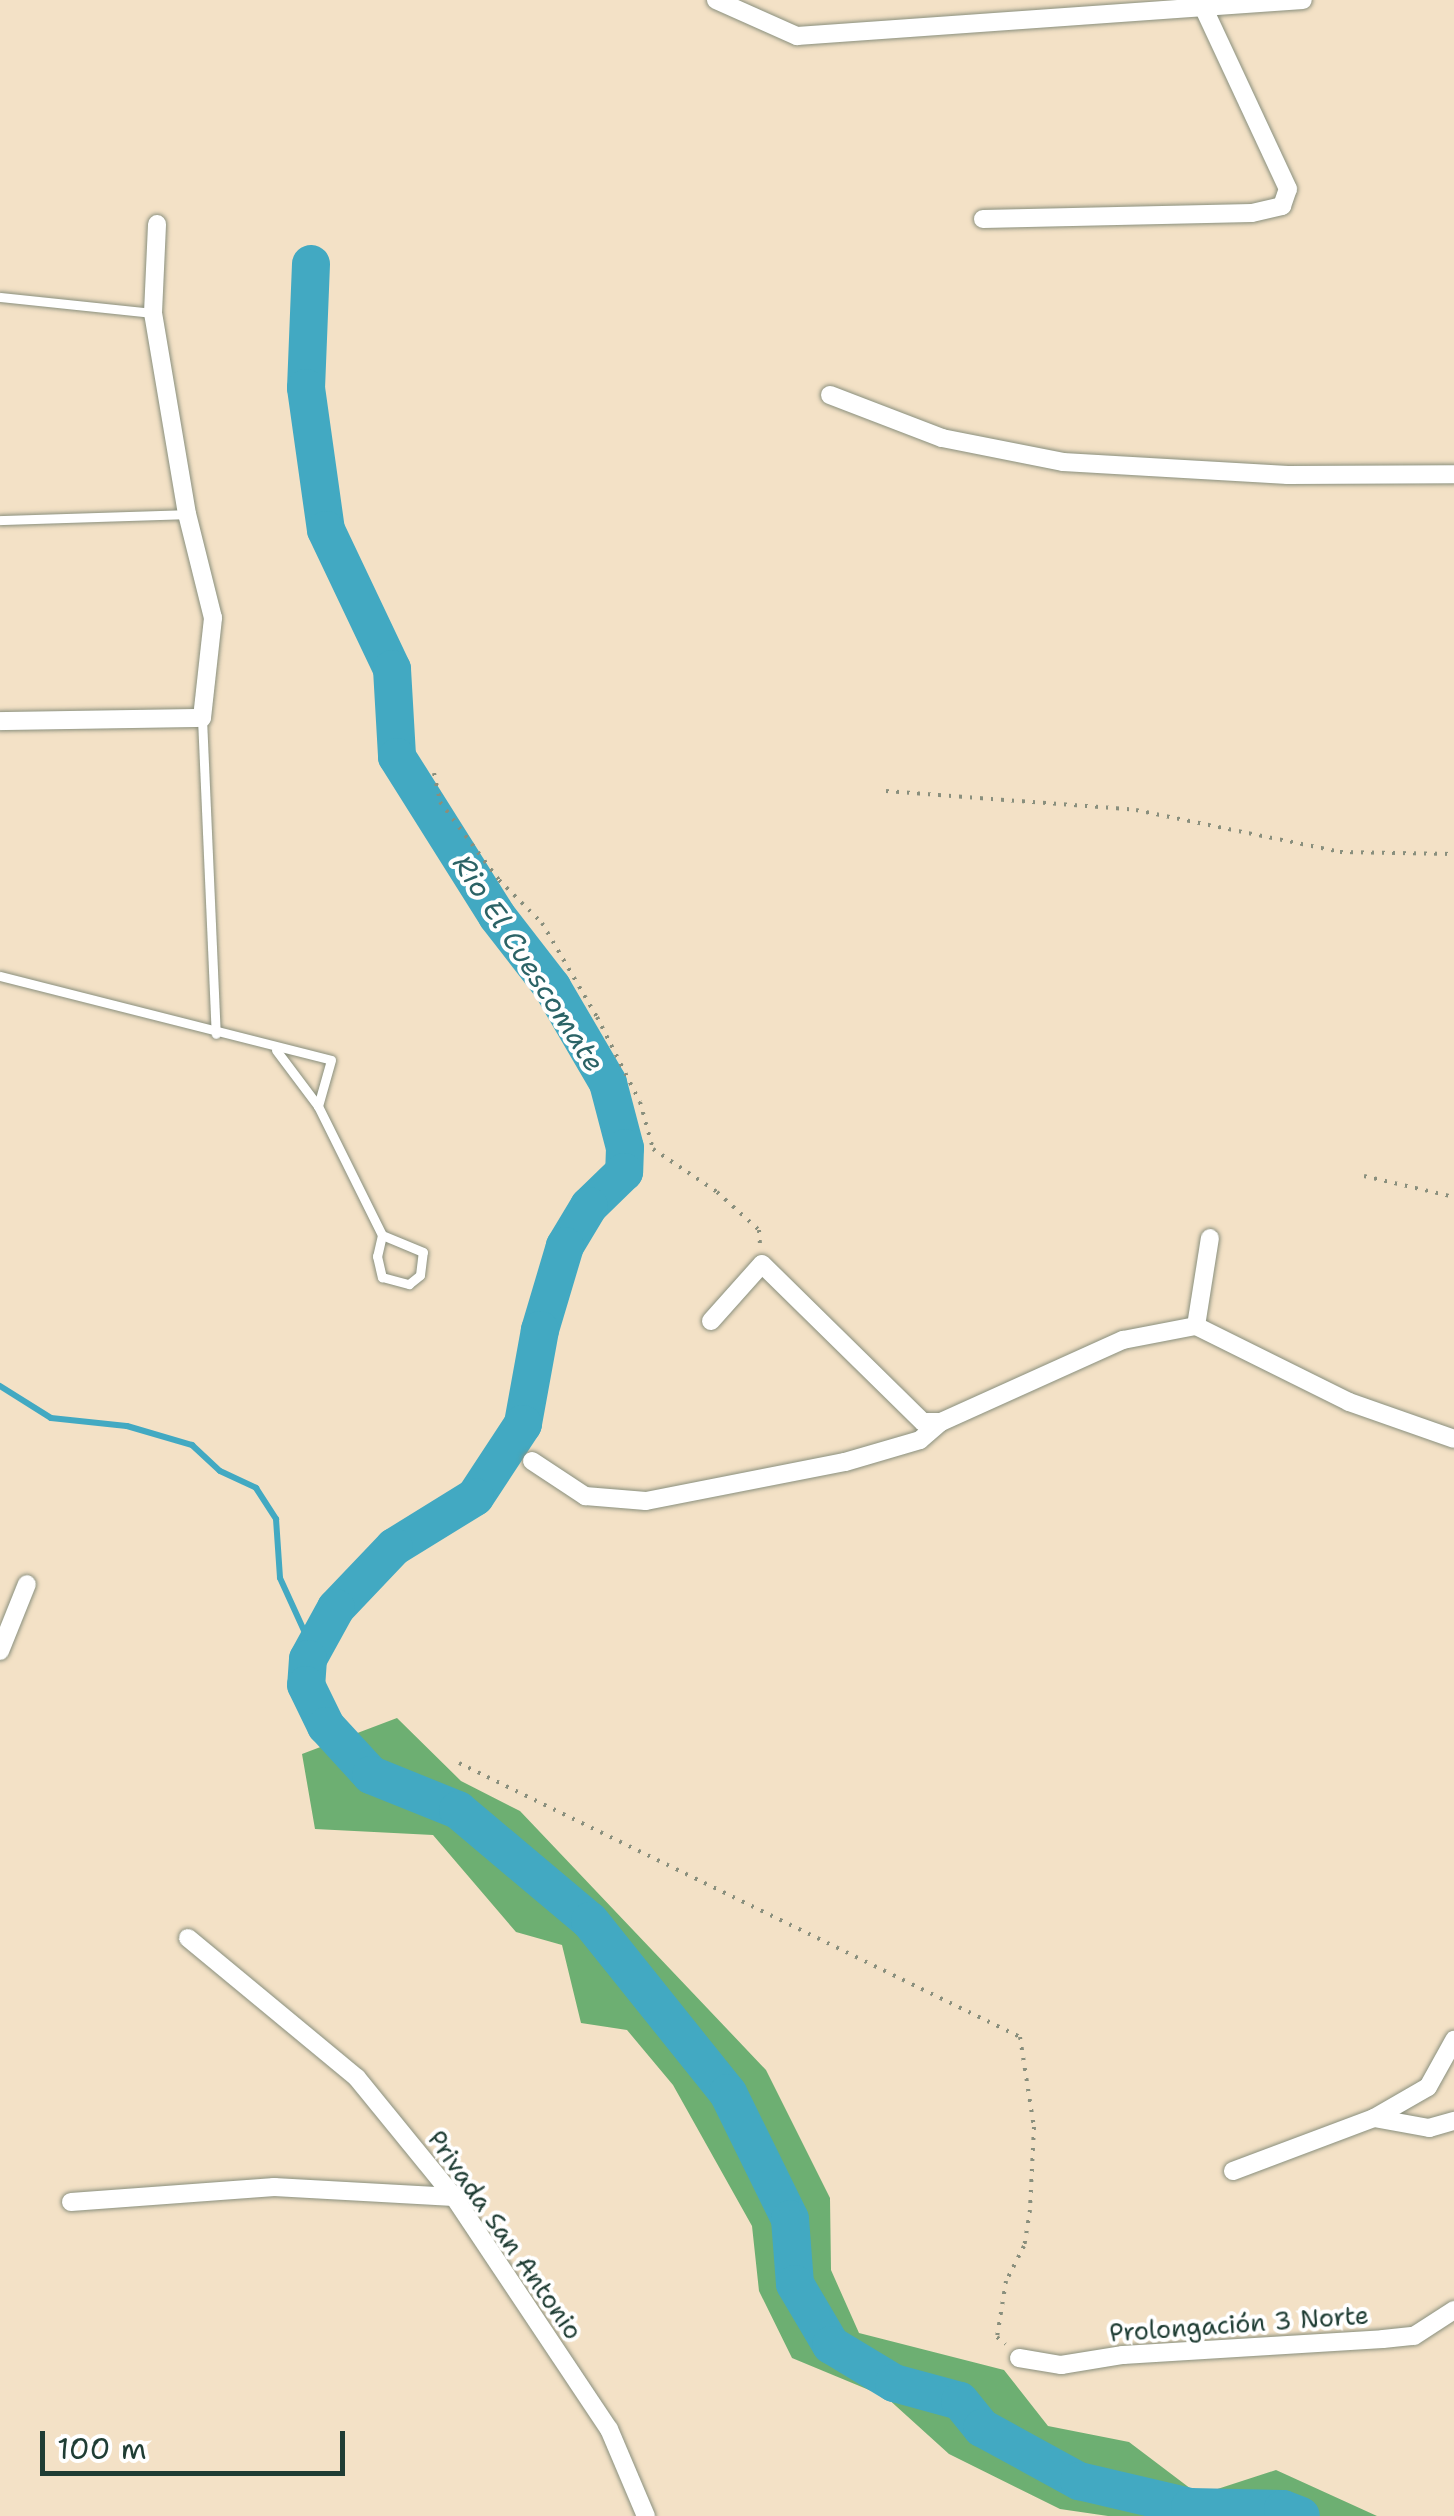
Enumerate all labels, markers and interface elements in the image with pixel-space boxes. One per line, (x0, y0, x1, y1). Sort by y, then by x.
water label: Rio El Cuescomate (446, 848, 612, 1078)
street label: Privada San Antonio (422, 2125, 588, 2345)
street label: Prolongación 3 Norte (1108, 2300, 1370, 2348)
scale bar (45, 2411, 350, 2473)
text: 100 m (57, 2428, 147, 2469)

